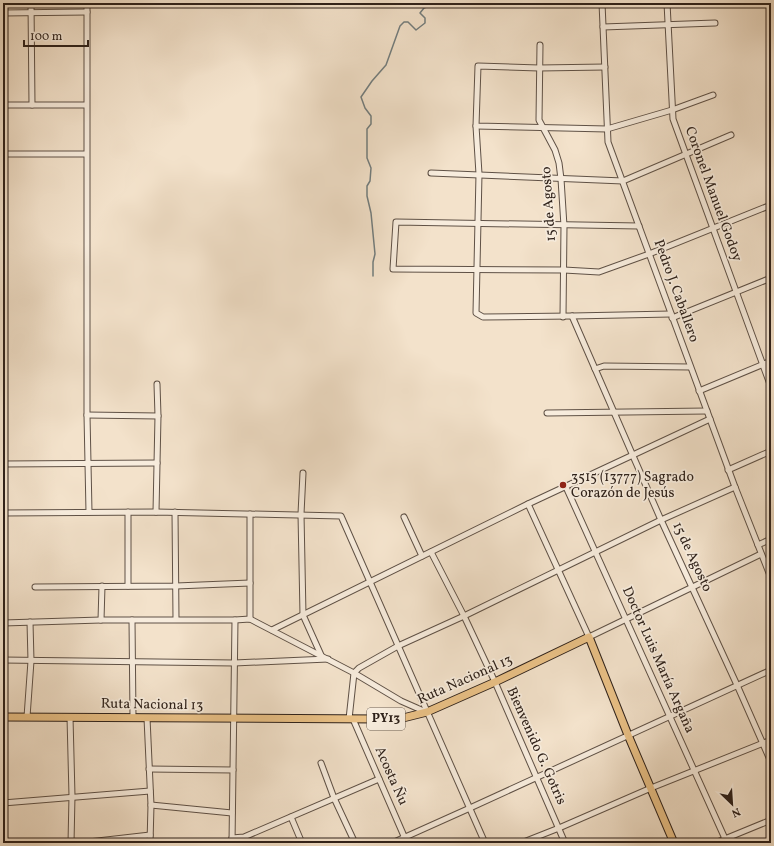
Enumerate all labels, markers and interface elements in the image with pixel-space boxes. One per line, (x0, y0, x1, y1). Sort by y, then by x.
scale bar (24, 22, 88, 48)
text: 100 m (30, 29, 63, 45)
street label: Coronel Manuel Godoy (680, 124, 746, 264)
street label: 15 de Agosto (537, 166, 561, 242)
street label: Pedro J. Caballero (649, 237, 703, 345)
place label: 3515 (13777) Sagrado Corazón de Jesús (571, 468, 694, 503)
marker: 3515 (13777) Sagrado Corazón de Jesús (558, 480, 568, 490)
street label: 15 de Agosto (668, 519, 716, 595)
street label: Doctor Luis María Argaña (617, 584, 699, 736)
street label: Ruta Nacional 13 (414, 651, 516, 709)
street label: Bienvenido G. Gotris (501, 684, 571, 808)
street label: Ruta Nacional 13 (101, 695, 203, 715)
road number: PY13 (367, 708, 405, 730)
street label: Acosta Ñu (370, 744, 412, 808)
north arrow (712, 784, 752, 824)
text: N (729, 803, 742, 820)

